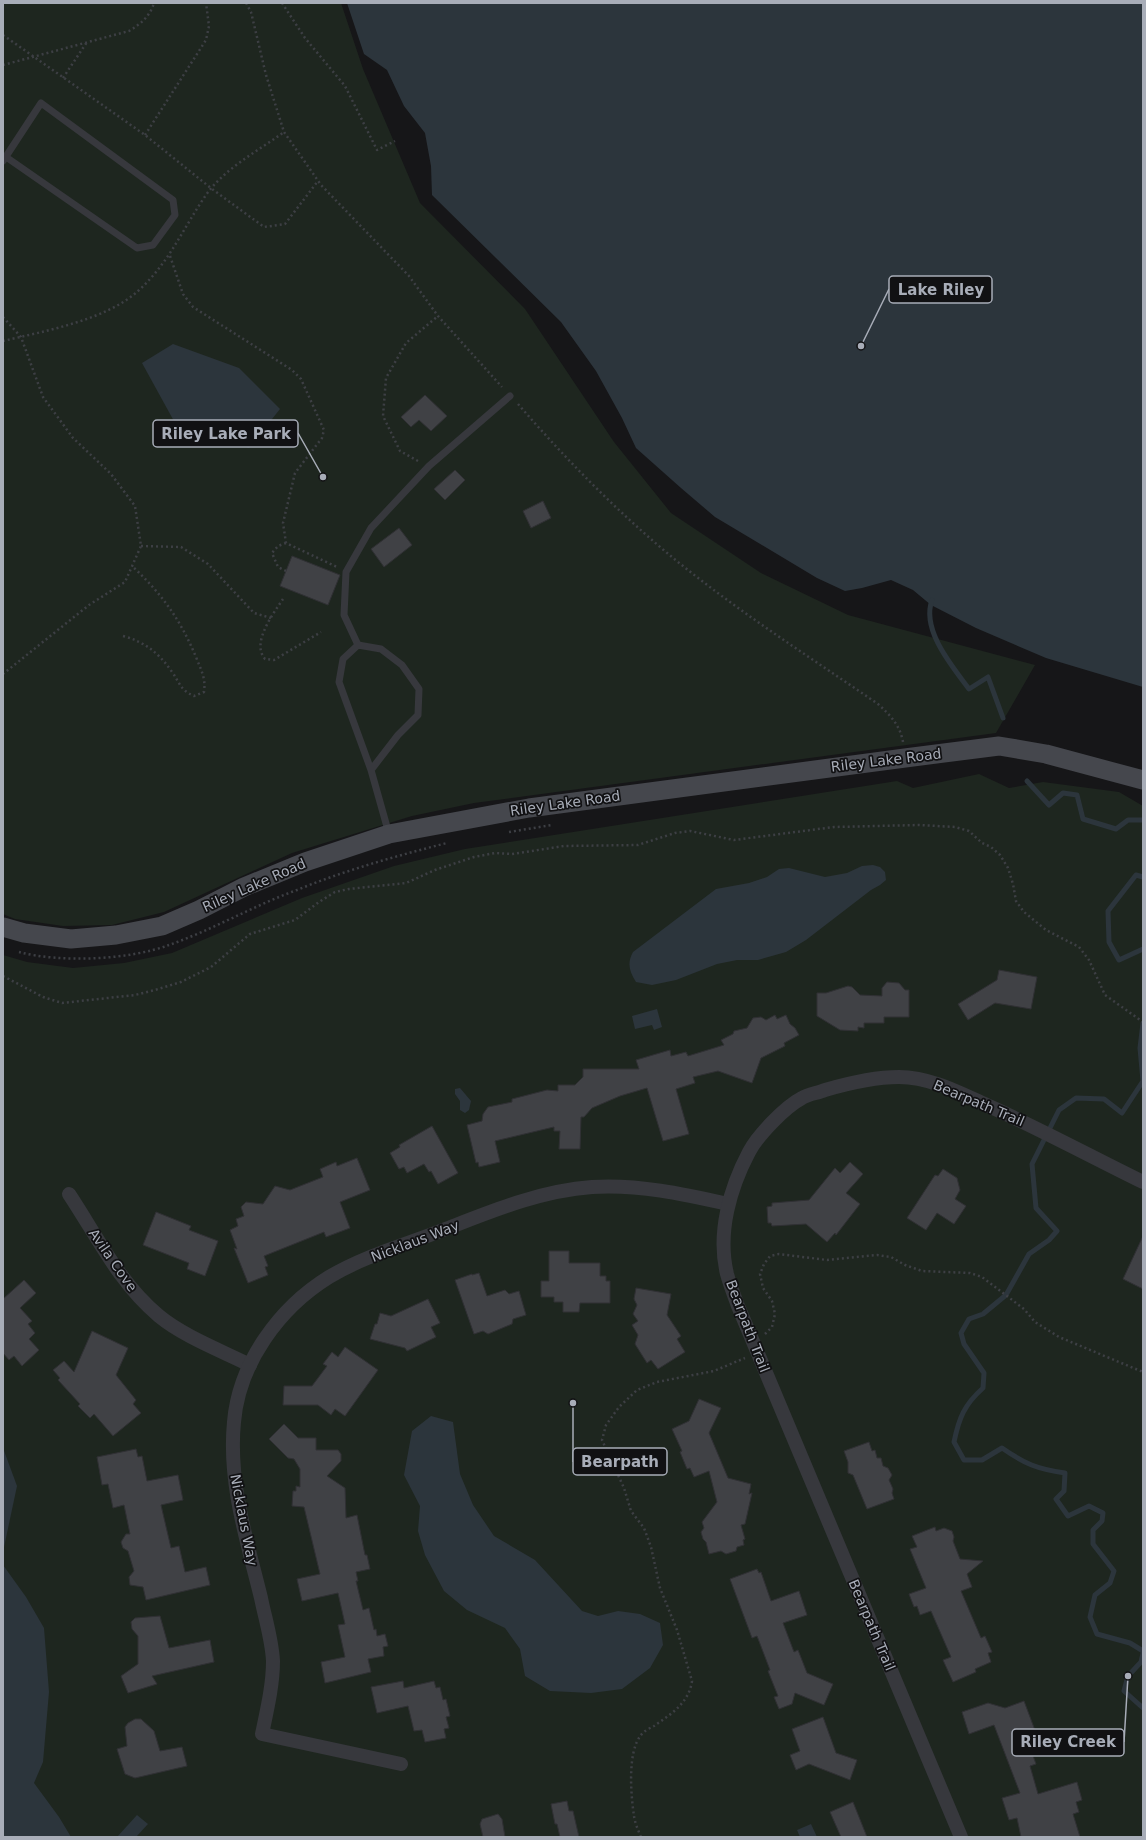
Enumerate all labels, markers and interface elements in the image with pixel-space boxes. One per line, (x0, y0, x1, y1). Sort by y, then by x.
callout: Lake Riley (889, 276, 992, 303)
text: Lake Riley (898, 281, 984, 299)
callout: Riley Lake Park (153, 420, 298, 447)
text: Riley Lake Park (161, 425, 292, 443)
street label: Riley Lake Road (830, 745, 942, 775)
street label: Riley Lake Road (509, 787, 621, 819)
street label: Riley Lake Road (200, 855, 308, 915)
street label: Bearpath Trail (931, 1077, 1027, 1129)
street label: Nicklaus Way (369, 1217, 461, 1265)
street label: Avila Cove (85, 1225, 141, 1295)
street label: Bearpath Trail (723, 1278, 773, 1374)
callout: Bearpath (573, 1448, 667, 1475)
text: Bearpath (581, 1453, 659, 1471)
street label: Nicklaus Way (227, 1473, 261, 1567)
street label: Bearpath Trail (846, 1577, 898, 1673)
callout: Riley Creek (1012, 1729, 1124, 1756)
text: Riley Creek (1020, 1733, 1117, 1751)

